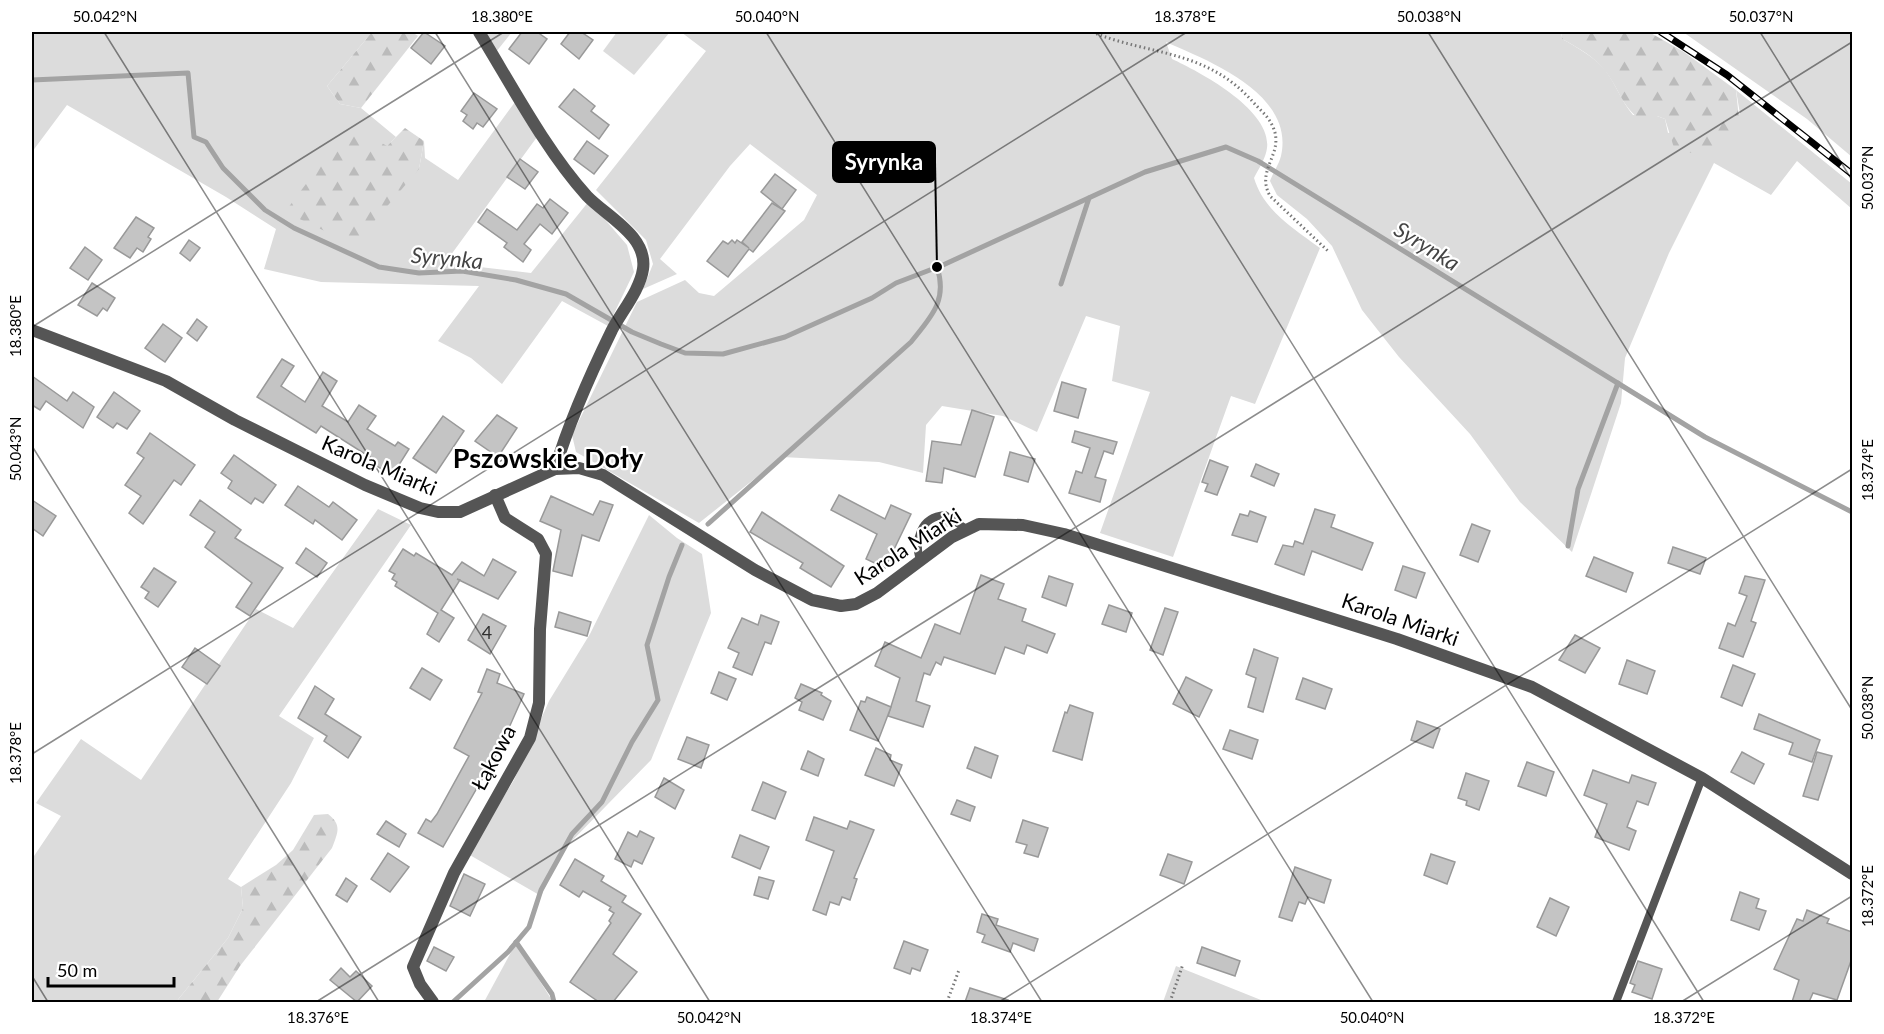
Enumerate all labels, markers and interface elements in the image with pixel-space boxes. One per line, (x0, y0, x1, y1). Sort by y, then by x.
text: 50.042°N (73, 7, 137, 25)
text: 18.380°E (471, 7, 533, 25)
text: 50.040°N (735, 7, 799, 25)
text: 18.378°E (1154, 7, 1216, 25)
text: 50.038°N (1397, 7, 1461, 25)
text: 50.037°N (1729, 7, 1793, 25)
callout: Syrynka (833, 142, 935, 182)
text: 50.037°N (1858, 146, 1876, 210)
text: Syrynka (845, 148, 923, 175)
water label: Syrynka (1390, 215, 1465, 276)
water label: Syrynka (410, 241, 484, 274)
text: 18.380°E (6, 295, 24, 357)
text: 50.043°N (6, 417, 24, 481)
street label: Karola Miarki (318, 429, 441, 500)
text: 18.374°E (1858, 439, 1876, 501)
district label: Pszowskie Doły (453, 441, 644, 474)
street label: Karola Miarki (849, 502, 965, 590)
street label: Karola Miarki (1339, 587, 1462, 650)
house number: 4 (482, 621, 492, 643)
text: 50.038°N (1858, 676, 1876, 740)
street label: Łąkowa (465, 720, 520, 794)
text: 18.378°E (6, 722, 24, 784)
text: 18.372°E (1858, 865, 1876, 927)
scale bar (48, 950, 174, 988)
text: 50 m (57, 959, 97, 981)
text: 18.376°E (287, 1008, 349, 1026)
text: 50.042°N (677, 1008, 741, 1026)
text: 18.374°E (970, 1008, 1032, 1026)
text: 50.040°N (1340, 1008, 1404, 1026)
text: 18.372°E (1653, 1008, 1715, 1026)

